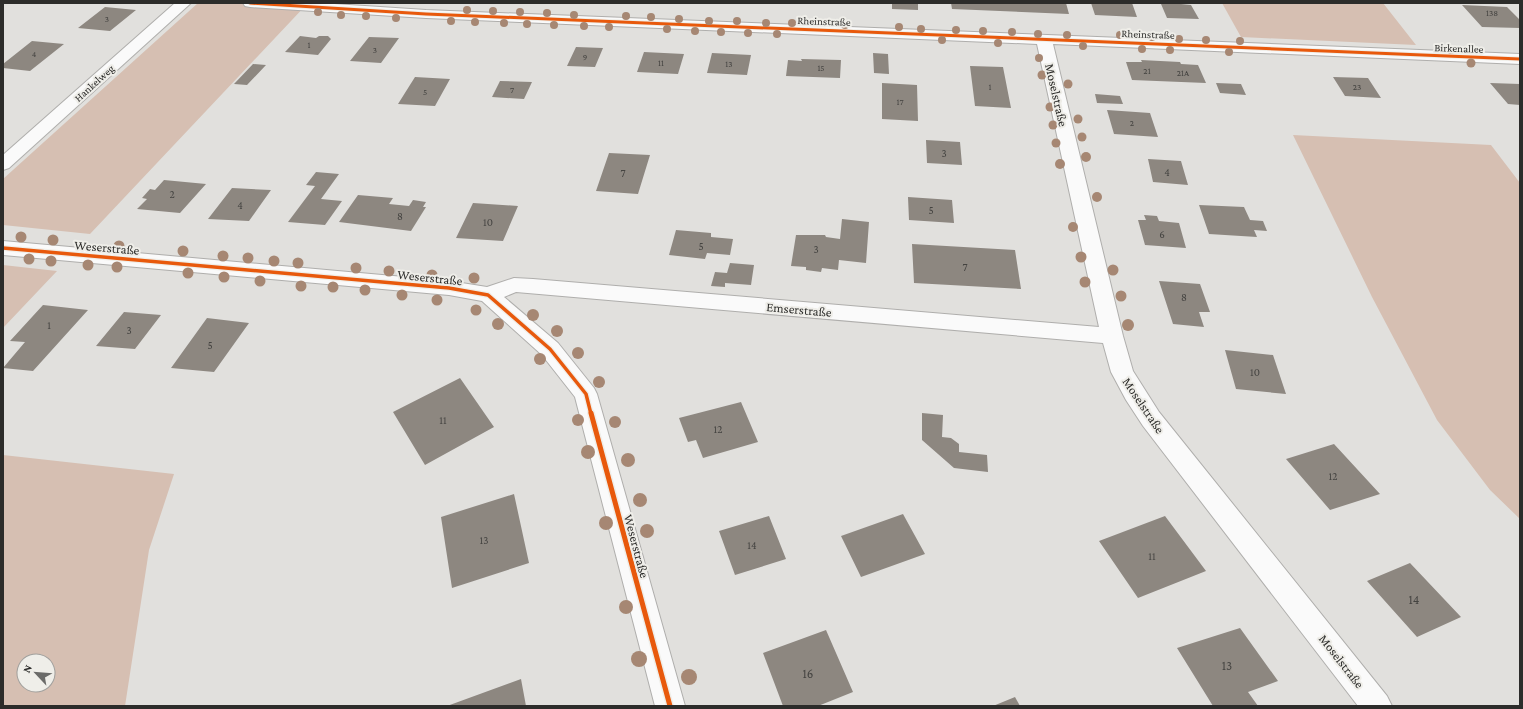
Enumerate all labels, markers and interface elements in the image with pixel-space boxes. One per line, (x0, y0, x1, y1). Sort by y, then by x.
house number: 138 (1486, 8, 1498, 18)
house number: 3 (105, 14, 109, 24)
street label: Rheinstraße (797, 14, 851, 28)
street label: Rheinstraße (1121, 27, 1175, 41)
house number: 1 (308, 40, 311, 50)
street label: Birkenallee (1434, 41, 1484, 55)
house number: 3 (373, 45, 377, 55)
house number: 4 (32, 49, 37, 59)
house number: 9 (583, 52, 588, 62)
house number: 11 (658, 58, 664, 68)
house number: 13 (725, 59, 733, 69)
street label: Hankelweg (72, 62, 117, 105)
street label: Moselstraße (1042, 62, 1071, 128)
house number: 15 (817, 63, 825, 73)
house number: 21 (1143, 66, 1151, 76)
house number: 21A (1177, 68, 1190, 78)
house number: 1 (989, 82, 992, 92)
house number: 23 (1353, 82, 1361, 92)
house number: 7 (510, 85, 514, 95)
house number: 5 (423, 87, 427, 97)
house number: 17 (896, 97, 904, 107)
house number: 2 (1130, 118, 1134, 128)
house number: 3 (941, 147, 947, 159)
house number: 4 (1164, 166, 1170, 178)
house number: 7 (620, 167, 626, 179)
house number: 2 (169, 188, 175, 200)
house number: 4 (237, 199, 243, 211)
house number: 5 (928, 204, 934, 216)
house number: 8 (397, 210, 403, 222)
house number: 10 (483, 216, 493, 228)
house number: 6 (1159, 228, 1165, 240)
street label: Weserstraße (74, 237, 140, 258)
house number: 5 (698, 240, 704, 252)
house number: 3 (813, 243, 819, 255)
house number: 7 (962, 261, 968, 273)
street label: Weserstraße (397, 267, 463, 288)
house number: 8 (1181, 291, 1187, 303)
street label: Emserstraße (766, 299, 833, 320)
house number: 1 (47, 319, 51, 331)
house number: 3 (126, 324, 132, 336)
house number: 5 (207, 339, 213, 351)
house number: 10 (1250, 366, 1260, 378)
street label: Moselstraße (1119, 374, 1168, 436)
house number: 11 (439, 414, 447, 426)
house number: 12 (714, 423, 722, 435)
house number: 12 (1329, 470, 1337, 482)
street label: Weserstraße (621, 513, 652, 580)
house number: 13 (480, 534, 488, 546)
house number: 14 (747, 539, 757, 551)
house number: 11 (1148, 550, 1156, 562)
house number: 14 (1409, 592, 1420, 607)
street label: Moselstraße (1316, 631, 1367, 691)
north arrow (16, 653, 56, 693)
house number: 13 (1222, 658, 1232, 673)
text: N (20, 662, 34, 675)
house number: 16 (803, 666, 813, 681)

